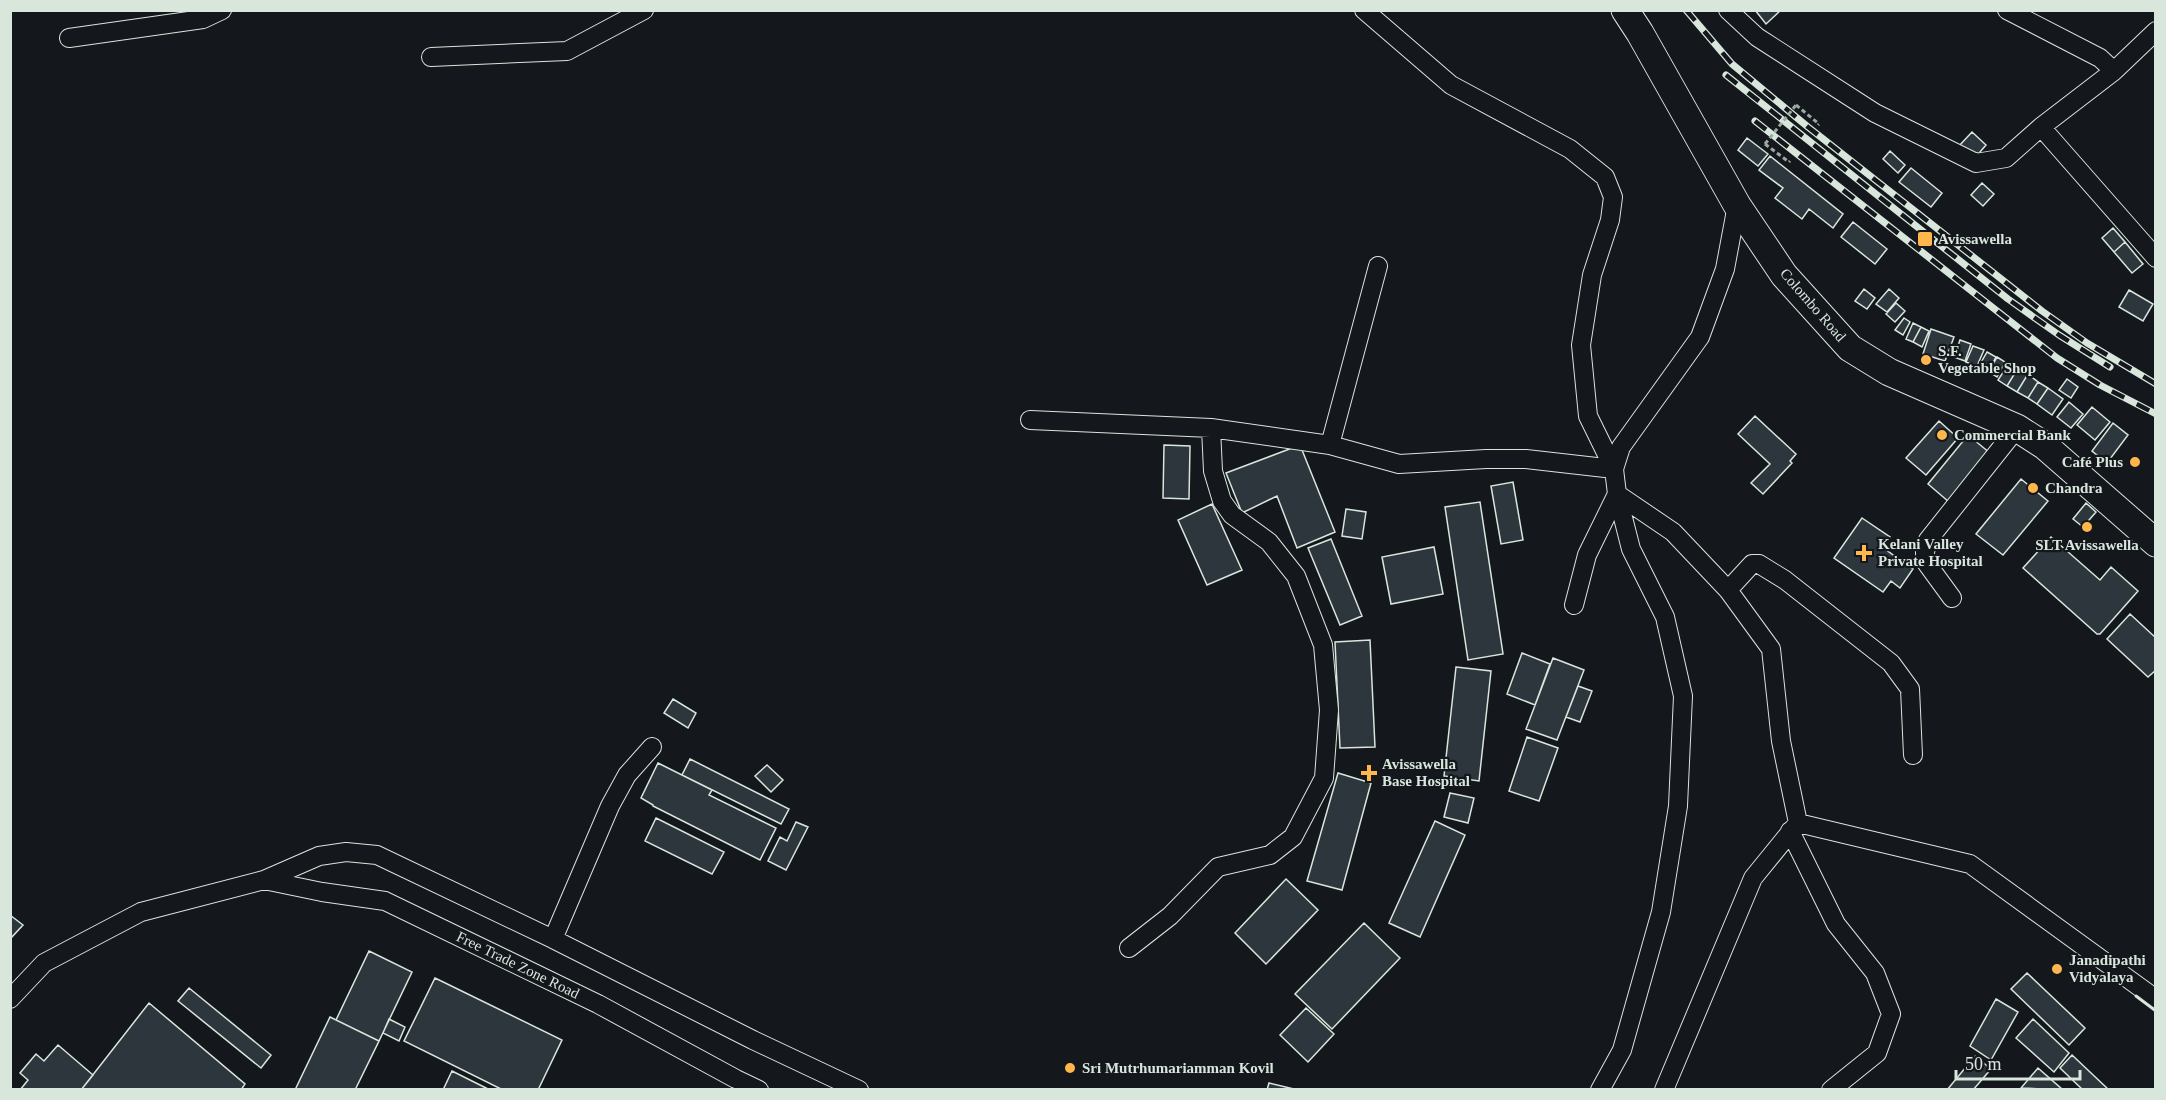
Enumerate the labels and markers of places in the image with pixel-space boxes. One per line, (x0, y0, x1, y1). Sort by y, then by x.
marker: Avissawella (1916, 230, 1934, 248)
place label: Avissawella (1938, 231, 2012, 247)
place label: S.F. Vegetable Shop (1938, 343, 2036, 376)
marker: S.F. Vegetable Shop (1919, 353, 1933, 367)
place label: Commercial Bank (1954, 427, 2071, 443)
marker: Commercial Bank (1935, 428, 1949, 442)
place label: Café Plus (2062, 454, 2123, 470)
marker: Café Plus (2128, 455, 2142, 469)
place label: Chandra (2045, 480, 2103, 496)
marker: Chandra (2026, 481, 2040, 495)
marker: SLT Avissawella (2080, 520, 2094, 534)
place label: Kelani Valley Private Hospital (1878, 536, 1983, 569)
place label: SLT Avissawella (2035, 537, 2139, 553)
marker: Kelani Valley Private Hospital (1855, 544, 1873, 562)
place label: Avissawella Base Hospital (1382, 756, 1470, 789)
marker: Avissawella Base Hospital (1360, 764, 1378, 782)
place label: Janadipathi Vidyalaya (2069, 952, 2146, 985)
marker: Janadipathi Vidyalaya (2050, 962, 2064, 976)
place label: Sri Mutrhumariamman Kovil (1082, 1060, 1274, 1076)
marker: Sri Mutrhumariamman Kovil (1063, 1061, 1077, 1075)

